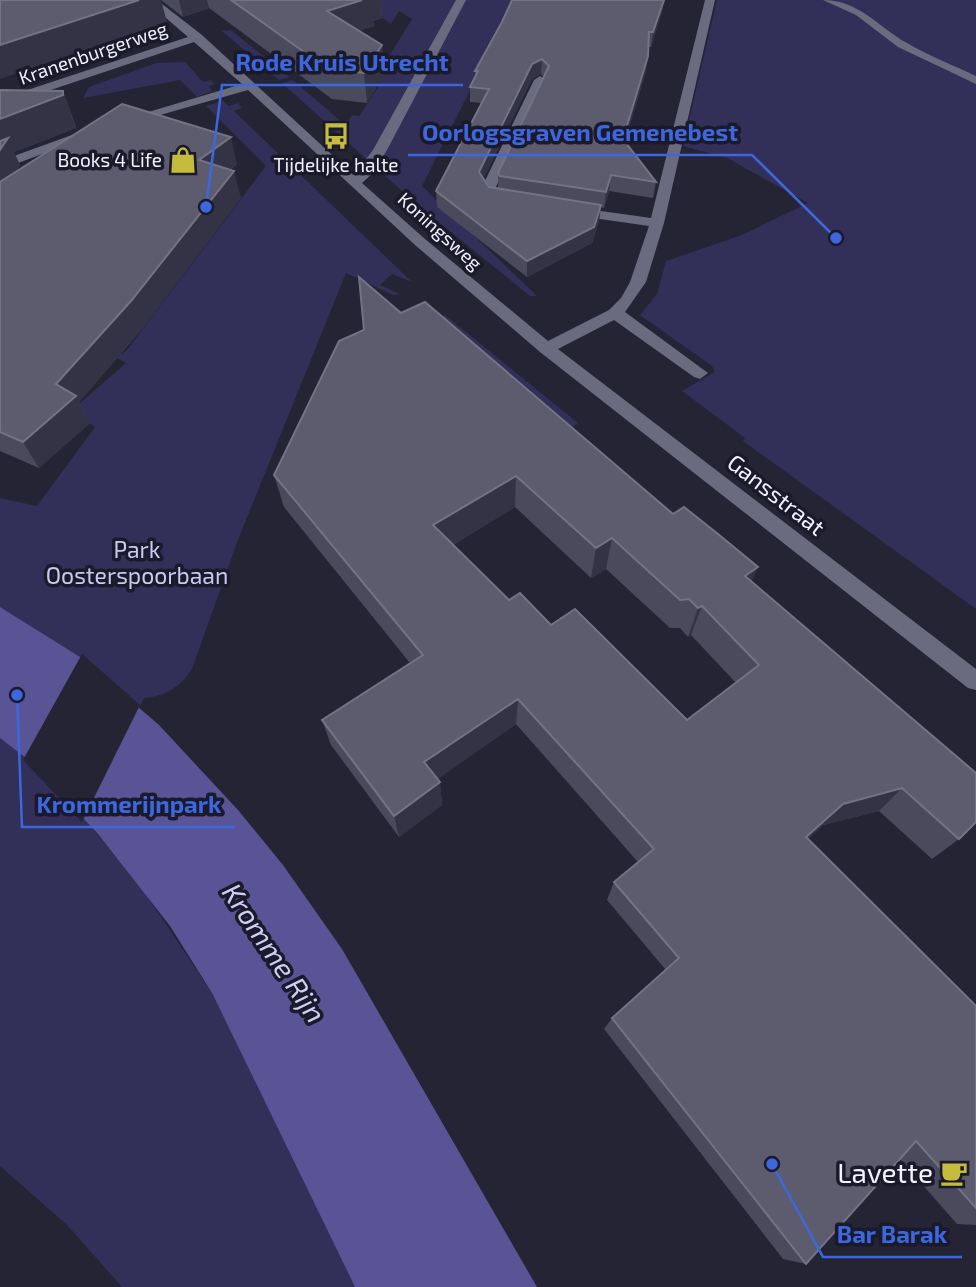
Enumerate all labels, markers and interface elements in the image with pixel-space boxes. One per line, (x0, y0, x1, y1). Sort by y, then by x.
street label: Kranenburgerweg (16, 16, 170, 89)
callout: Rode Kruis Utrecht (222, 40, 463, 85)
text: Rode Kruis Utrecht (235, 47, 449, 76)
callout: Oorlogsgraven Gemenebest (408, 110, 752, 155)
text: Oorlogsgraven Gemenebest (422, 117, 738, 146)
bus stop icon: Tijdelijke halte (321, 121, 351, 151)
shop icon: Books 4 Life (168, 145, 198, 175)
place label: Books 4 Life (57, 148, 162, 171)
place label: Tijdelijke halte (274, 153, 398, 176)
street label: Koningsweg (394, 187, 487, 275)
street label: Gansstraat (722, 448, 831, 541)
park label: Park Oosterspoorbaan (46, 535, 228, 589)
callout: Krommerijnpark (22, 782, 235, 827)
text: Krommerijnpark (37, 789, 222, 818)
water label: Kromme Rijn (216, 876, 334, 1029)
place label: Lavette (837, 1155, 933, 1189)
cafe icon: Lavette (939, 1158, 969, 1188)
callout: Bar Barak (823, 1212, 962, 1257)
text: Bar Barak (837, 1219, 948, 1248)

